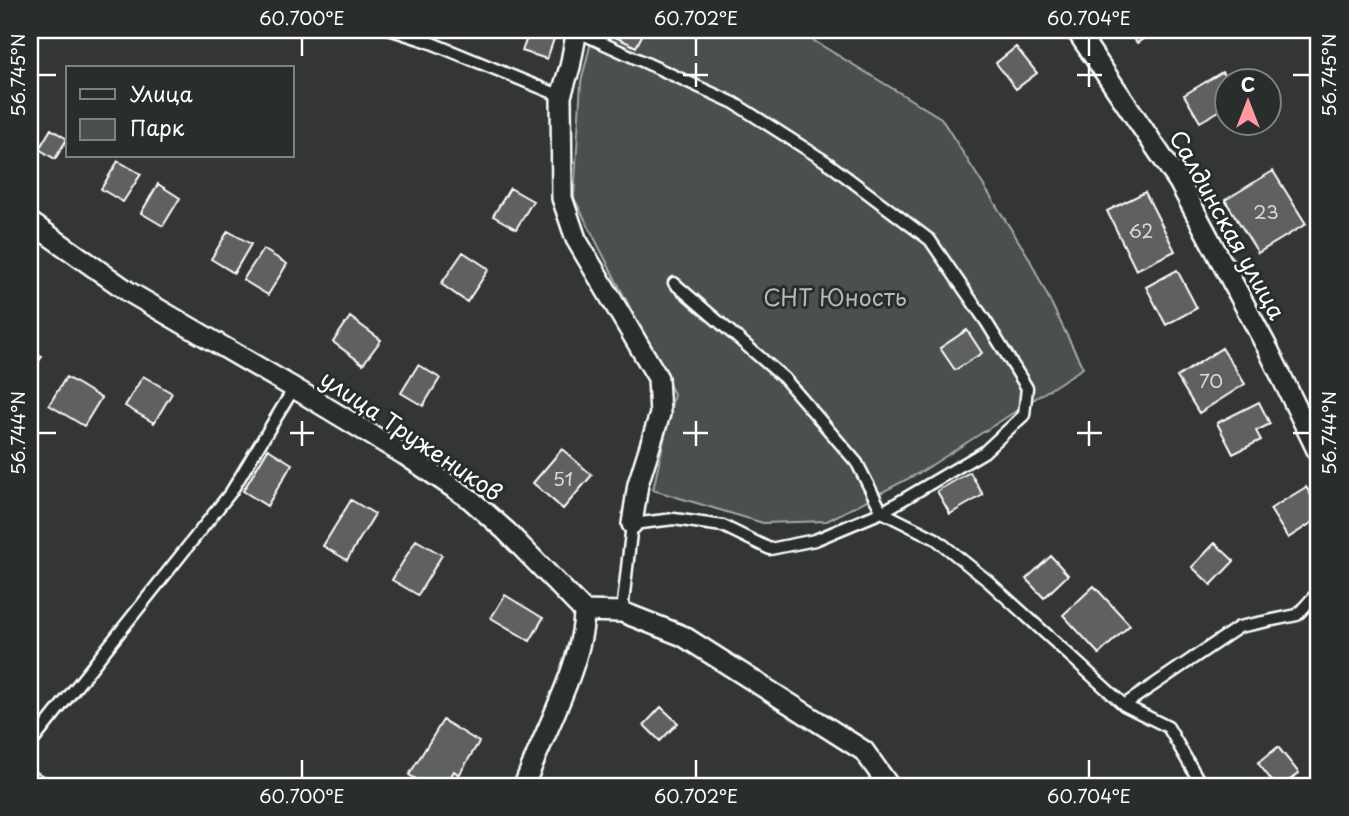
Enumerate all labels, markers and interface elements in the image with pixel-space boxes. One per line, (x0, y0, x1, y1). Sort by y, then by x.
text: 60.700°E (259, 4, 345, 31)
text: 60.702°E (654, 4, 738, 31)
text: 60.704°E (1047, 4, 1131, 31)
text: 56.745°N (4, 33, 31, 117)
text: 56.745°N (1315, 33, 1342, 117)
legend (66, 66, 294, 158)
north arrow (1212, 66, 1282, 136)
text: С (1241, 70, 1255, 98)
text: Улица (130, 77, 193, 109)
text: Парк (130, 111, 185, 143)
street label: Салдинская улица (1162, 123, 1295, 326)
house number: 23 (1253, 197, 1279, 225)
house number: 62 (1129, 216, 1153, 244)
park label: СНТ Юность (763, 279, 907, 314)
street label: улица Тружеников (314, 361, 510, 509)
house number: 70 (1199, 366, 1223, 394)
text: 56.744°N (4, 391, 31, 475)
text: 56.744°N (1315, 391, 1342, 475)
house number: 51 (553, 464, 573, 492)
text: 60.700°E (259, 782, 345, 809)
text: 60.702°E (654, 782, 738, 809)
text: 60.704°E (1047, 782, 1131, 809)

